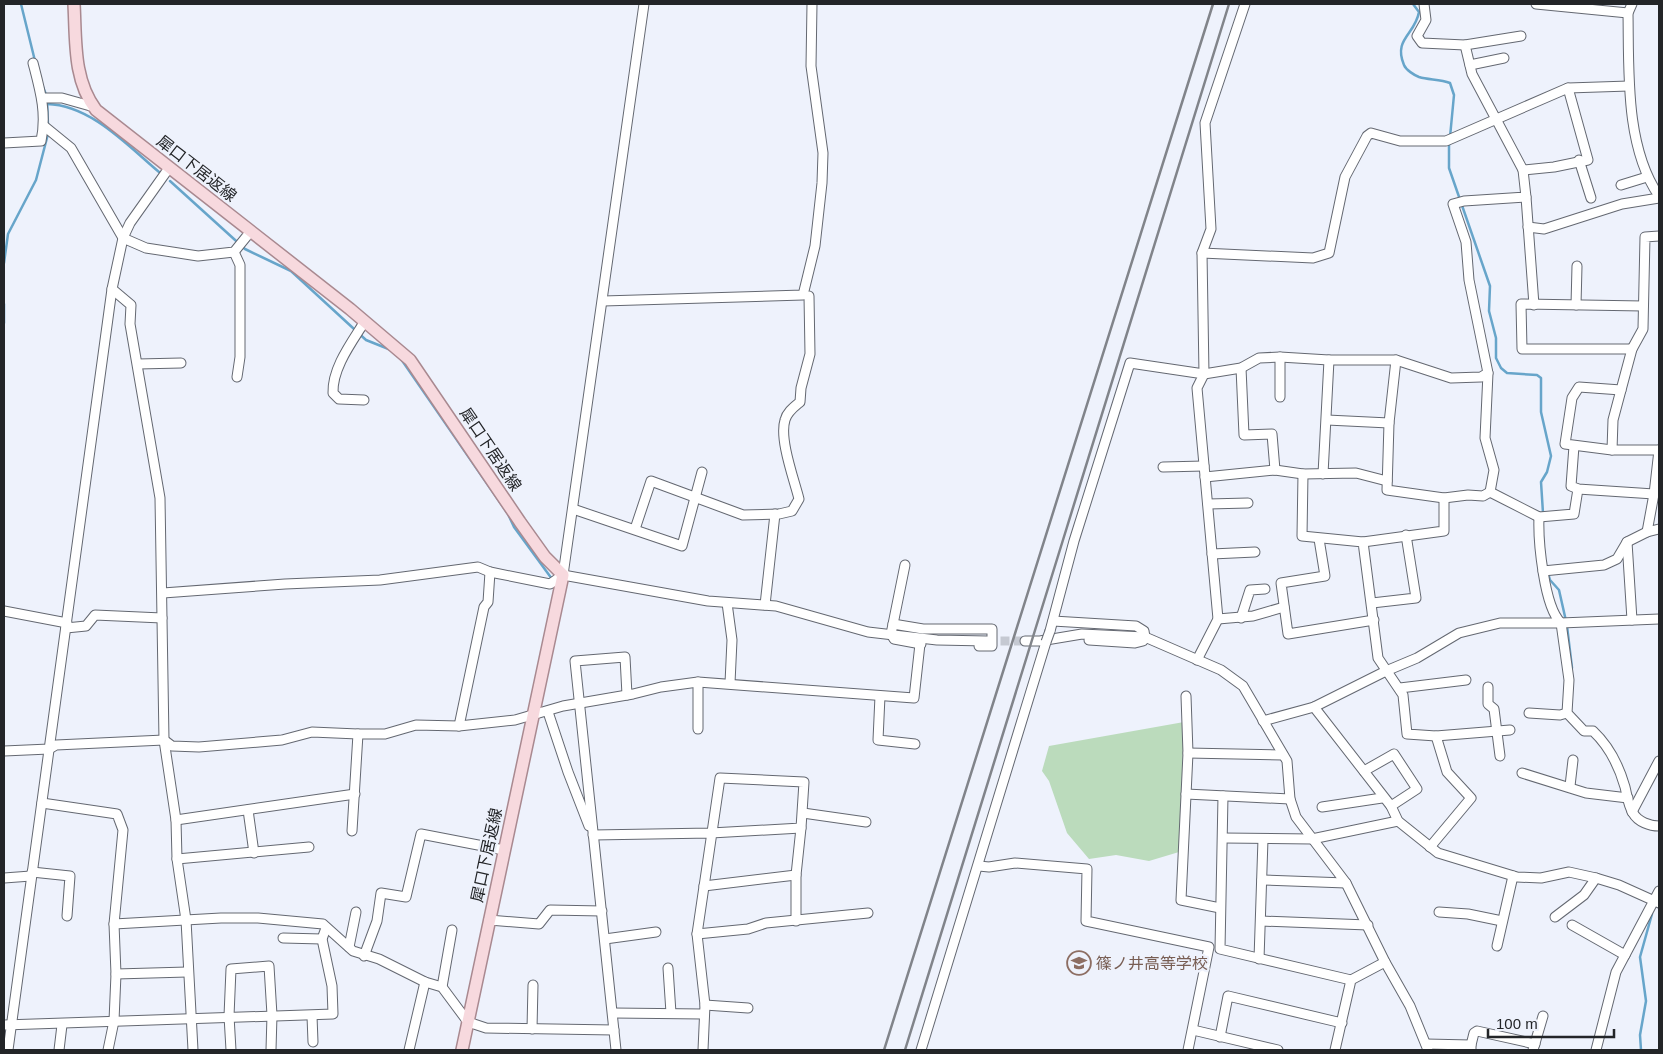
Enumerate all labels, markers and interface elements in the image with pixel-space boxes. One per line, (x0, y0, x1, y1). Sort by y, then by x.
street label: 犀口下居返線 (154, 132, 240, 205)
street label: 犀口下居返線 (457, 405, 524, 494)
street label: 犀口下居返線 (468, 806, 505, 904)
school or university icon: 篠ノ井高等学校 (1066, 950, 1092, 976)
place label: 篠ノ井高等学校 (1096, 955, 1208, 972)
scale bar (1488, 1006, 1614, 1038)
text: 100 m (1496, 1015, 1538, 1032)

